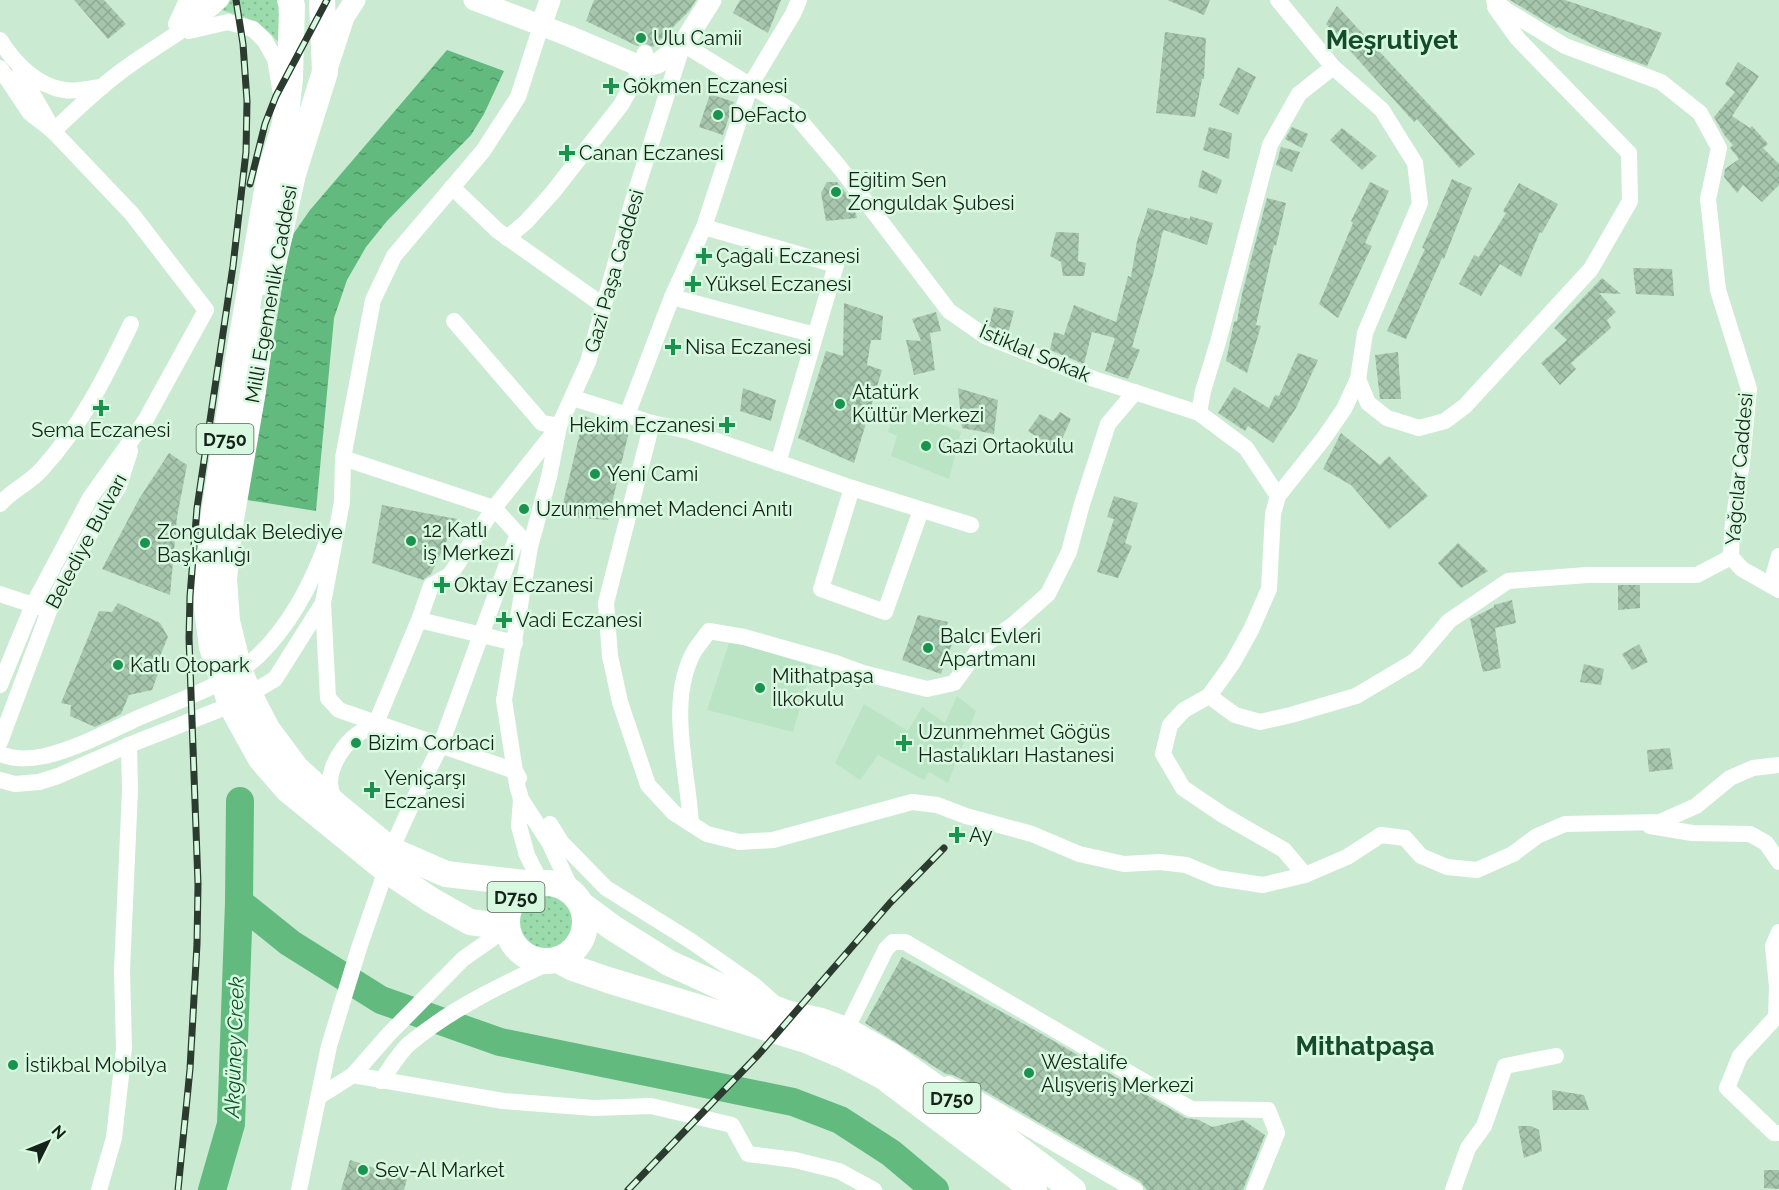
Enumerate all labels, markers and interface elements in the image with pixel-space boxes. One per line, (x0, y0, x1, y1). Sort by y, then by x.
district label: Meşrutiyet (1326, 25, 1458, 55)
place label: Ulu Camii (653, 26, 742, 50)
marker: Ulu Camii (634, 31, 648, 45)
place label: Gökmen Eczanesi (623, 74, 788, 98)
marker: Gökmen Eczanesi (604, 79, 618, 93)
place label: DeFacto (730, 103, 807, 127)
marker: DeFacto (711, 108, 725, 122)
place label: Canan Eczanesi (579, 141, 724, 165)
marker: Canan Eczanesi (560, 146, 574, 160)
place label: Eğitim Sen Zonguldak Şubesi (848, 168, 1015, 215)
street label: Milli Egemenlik Caddesi (240, 183, 302, 405)
marker: Eğitim Sen Zonguldak Şubesi (829, 185, 843, 199)
street label: Gazi Paşa Caddesi (579, 187, 649, 355)
place label: Çağali Eczanesi (716, 244, 860, 268)
marker: Çağali Eczanesi (697, 249, 711, 263)
place label: Yüksel Eczanesi (705, 272, 852, 296)
marker: Yüksel Eczanesi (686, 277, 700, 291)
street label: İstiklal Sokak (976, 318, 1095, 387)
place label: Nisa Eczanesi (685, 335, 811, 359)
marker: Nisa Eczanesi (666, 340, 680, 354)
place label: Atatürk Kültür Merkezi (852, 380, 984, 427)
street label: Yağcılar Caddesi (1720, 392, 1758, 546)
marker: Atatürk Kültür Merkezi (833, 397, 847, 411)
marker: Sema Eczanesi (94, 401, 108, 415)
place label: Hekim Eczanesi (569, 413, 715, 437)
place label: Sema Eczanesi (31, 418, 171, 442)
marker: Hekim Eczanesi (720, 418, 734, 432)
road number: D750 (196, 424, 254, 454)
place label: Gazi Ortaokulu (938, 434, 1074, 458)
marker: Gazi Ortaokulu (919, 439, 933, 453)
place label: Yeni Cami (607, 462, 698, 486)
marker: Yeni Cami (588, 467, 602, 481)
street label: Belediye Bulvarı (40, 469, 132, 613)
place label: Uzunmehmet Madenci Anıtı (536, 497, 793, 521)
marker: Uzunmehmet Madenci Anıtı (517, 502, 531, 516)
place label: 12 Katlı iş Merkezi (423, 518, 514, 565)
place label: Zonguldak Belediye Başkanlığı (157, 520, 343, 567)
marker: 12 Katlı iş Merkezi (404, 534, 418, 548)
marker: Zonguldak Belediye Başkanlığı (138, 536, 152, 550)
place label: Oktay Eczanesi (454, 573, 593, 597)
marker: Oktay Eczanesi (435, 578, 449, 592)
place label: Vadi Eczanesi (516, 608, 642, 632)
marker: Vadi Eczanesi (497, 613, 511, 627)
place label: Balcı Evleri Apartmanı (940, 624, 1041, 671)
marker: Balcı Evleri Apartmanı (921, 641, 935, 655)
place label: Katlı Otopark (130, 653, 250, 677)
marker: Katlı Otopark (111, 658, 125, 672)
place label: Mithatpaşa İlkokulu (772, 664, 874, 711)
marker: Mithatpaşa İlkokulu (753, 681, 767, 695)
place label: Uzunmehmet Göğüs Hastalıkları Hastanesi (918, 720, 1114, 767)
place label: Bizim Corbaci (368, 731, 495, 755)
marker: Uzunmehmet Göğüs Hastalıkları Hastanesi (895, 734, 913, 752)
marker: Bizim Corbaci (349, 736, 363, 750)
place label: Yeniçarşı Eczanesi (384, 766, 466, 813)
marker: Yeniçarşı Eczanesi (365, 783, 379, 797)
place label: Ay (969, 823, 993, 847)
marker: Ay (950, 828, 964, 842)
road number: D750 (488, 882, 544, 912)
water label: Akgüney Creek (219, 976, 249, 1119)
district label: Mithatpaşa (1296, 1031, 1434, 1061)
place label: Westalife Alışveriş Merkezi (1041, 1050, 1194, 1097)
place label: İstikbal Mobilya (25, 1052, 167, 1077)
marker: İstikbal Mobilya (6, 1058, 20, 1072)
marker: Westalife Alışveriş Merkezi (1022, 1066, 1036, 1080)
road number: D750 (924, 1083, 980, 1113)
north arrow (18, 1112, 78, 1172)
text: N (47, 1121, 70, 1143)
place label: Sev-Al Market (375, 1158, 505, 1182)
marker: Sev-Al Market (356, 1163, 370, 1177)

